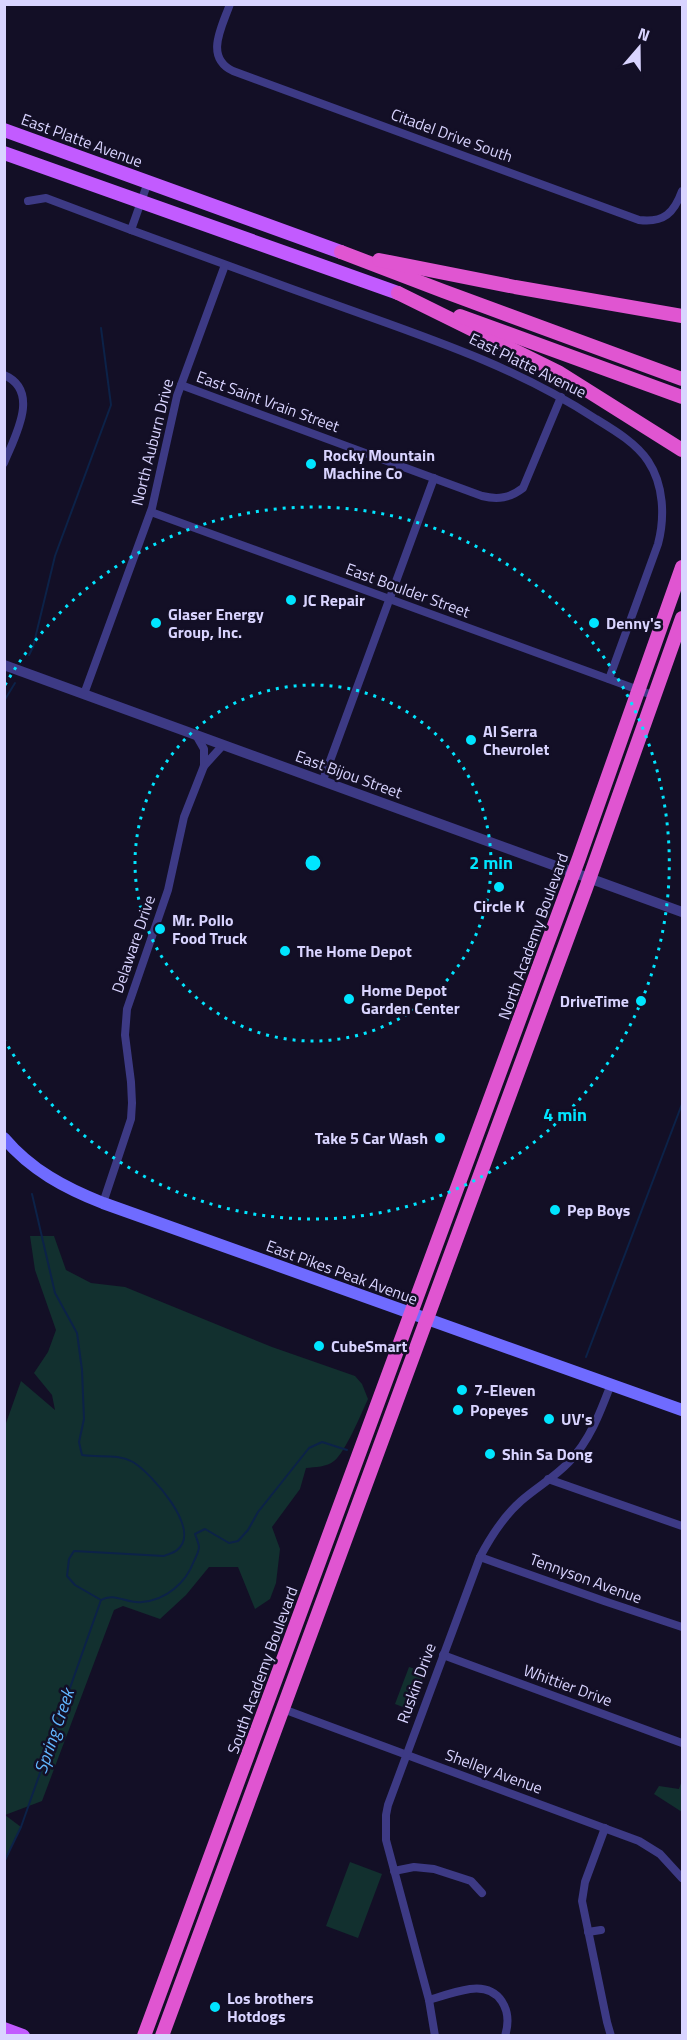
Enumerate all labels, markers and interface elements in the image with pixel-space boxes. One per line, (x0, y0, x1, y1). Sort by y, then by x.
north arrow (609, 18, 669, 78)
text: N (635, 21, 653, 47)
street label: Citadel Drive South (388, 102, 516, 168)
street label: East Platte Avenue (18, 107, 146, 173)
street label: East Platte Avenue (465, 326, 591, 404)
street label: East Saint Vrain Street (193, 364, 343, 438)
street label: North Auburn Drive (125, 376, 179, 508)
place label: Rocky Mountain Machine Co (323, 443, 435, 485)
marker: Rocky Mountain Machine Co (304, 457, 318, 471)
street label: East Boulder Street (342, 556, 474, 624)
place label: JC Repair (303, 588, 365, 612)
marker: JC Repair (284, 593, 298, 607)
place label: Glaser Energy Group, Inc. (168, 602, 264, 644)
place label: Denny's (606, 611, 661, 635)
marker: Glaser Energy Group, Inc. (149, 616, 163, 630)
marker: Denny's (587, 616, 601, 630)
place label: Al Serra Chevrolet (483, 719, 550, 761)
marker: Al Serra Chevrolet (464, 733, 478, 747)
street label: East Bijou Street (292, 744, 406, 805)
text: 2 min (469, 849, 513, 876)
street label: North Academy Boulevard (492, 849, 574, 1023)
centre of rings (303, 853, 323, 873)
marker: Circle K (492, 880, 506, 894)
street label: Delaware Drive (105, 892, 161, 996)
place label: Circle K (473, 894, 525, 918)
place label: Mr. Pollo Food Truck (172, 908, 248, 950)
marker: Mr. Pollo Food Truck (153, 922, 167, 936)
place label: The Home Depot (297, 939, 412, 963)
marker: The Home Depot (278, 944, 292, 958)
place label: Home Depot Garden Center (361, 978, 460, 1020)
place label: DriveTime (560, 989, 629, 1013)
marker: Home Depot Garden Center (342, 992, 356, 1006)
marker: DriveTime (634, 994, 648, 1008)
text: 4 min (543, 1101, 587, 1128)
place label: Take 5 Car Wash (315, 1126, 428, 1150)
marker: Take 5 Car Wash (433, 1131, 447, 1145)
place label: Pep Boys (567, 1198, 630, 1222)
marker: Pep Boys (548, 1203, 562, 1217)
street label: East Pikes Peak Avenue (263, 1233, 421, 1311)
place label: CubeSmart (331, 1334, 408, 1358)
marker: CubeSmart (312, 1339, 326, 1353)
place label: 7-Eleven (474, 1378, 536, 1402)
marker: 7-Eleven (455, 1383, 469, 1397)
place label: Popeyes (470, 1398, 528, 1422)
marker: Popeyes (451, 1403, 465, 1417)
place label: UV's (561, 1407, 593, 1431)
marker: UV's (542, 1412, 556, 1426)
place label: Shin Sa Dong (502, 1442, 593, 1466)
marker: Shin Sa Dong (483, 1447, 497, 1461)
street label: Tennyson Avenue (527, 1547, 645, 1609)
street label: South Academy Boulevard (221, 1583, 303, 1757)
street label: Ruskin Drive (390, 1639, 442, 1727)
street label: Whittier Drive (520, 1658, 616, 1712)
water label: Spring Creek (27, 1683, 82, 1777)
street label: Shelley Avenue (442, 1742, 546, 1800)
place label: Los brothers Hotdogs (227, 1986, 314, 2028)
marker: Los brothers Hotdogs (208, 2000, 222, 2014)

